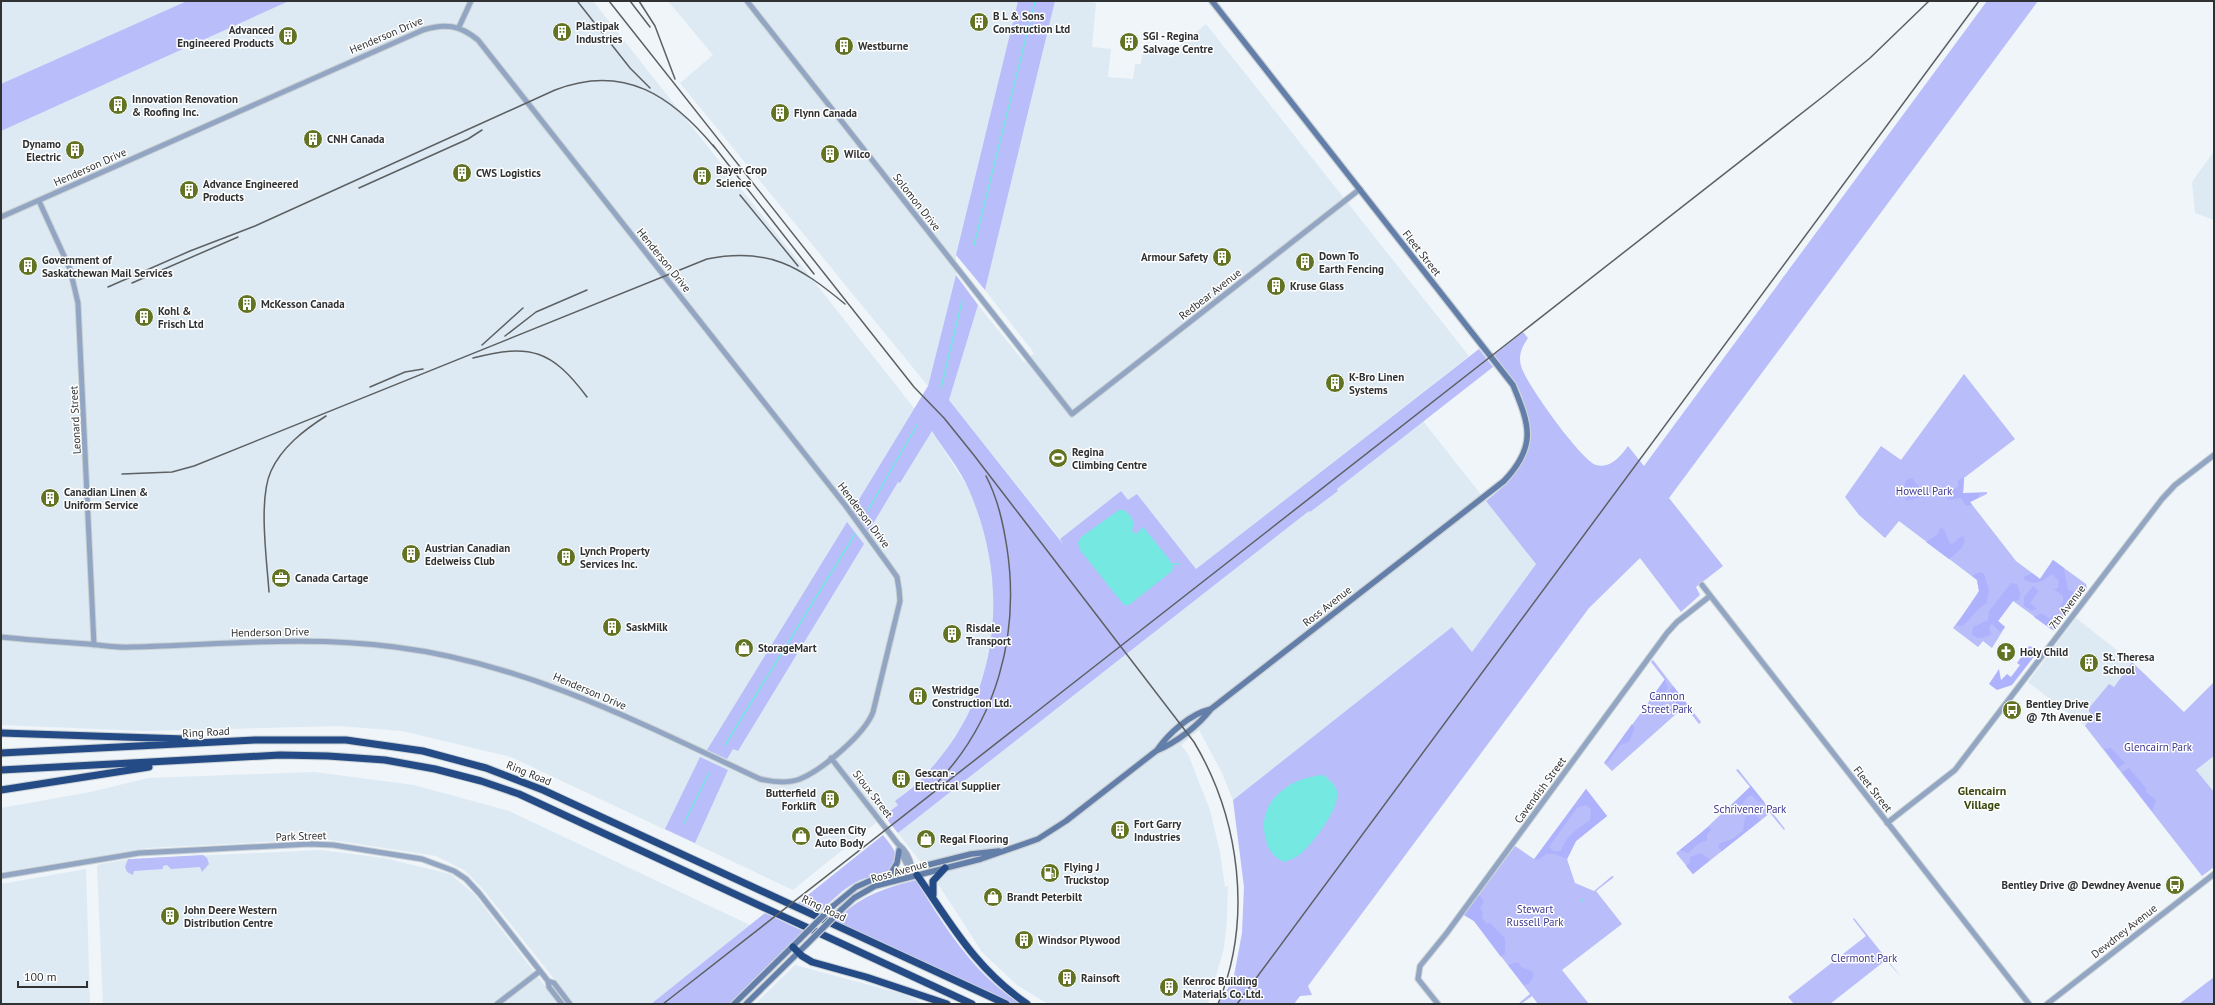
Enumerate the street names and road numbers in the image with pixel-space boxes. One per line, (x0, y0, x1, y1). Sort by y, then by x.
street label: Henderson Drive (347, 13, 425, 57)
street label: Henderson Drive (51, 144, 129, 189)
street label: Solomon Drive (890, 170, 944, 234)
street label: Henderson Drive (634, 225, 694, 295)
street label: Fleet Street (1400, 227, 1445, 279)
street label: Redbear Avenue (1176, 265, 1244, 323)
street label: Leonard Street (66, 385, 84, 455)
street label: Henderson Drive (835, 479, 893, 551)
street label: Ross Avenue (1300, 582, 1355, 629)
street label: 7th Avenue (2046, 582, 2089, 632)
street label: Henderson Drive (231, 624, 310, 640)
street label: Henderson Drive (551, 669, 629, 713)
street label: Ring Road (182, 724, 230, 740)
street label: Cavendish Street (1511, 754, 1569, 826)
street label: Ring Road (504, 758, 554, 788)
street label: Fleet Street (1851, 763, 1896, 815)
street label: Sioux Street (850, 767, 896, 821)
street label: Park Street (275, 828, 327, 844)
street label: Ross Avenue (869, 856, 929, 886)
street label: Ring Road (799, 892, 849, 924)
street label: Dewdney Avenue (2088, 901, 2160, 961)

